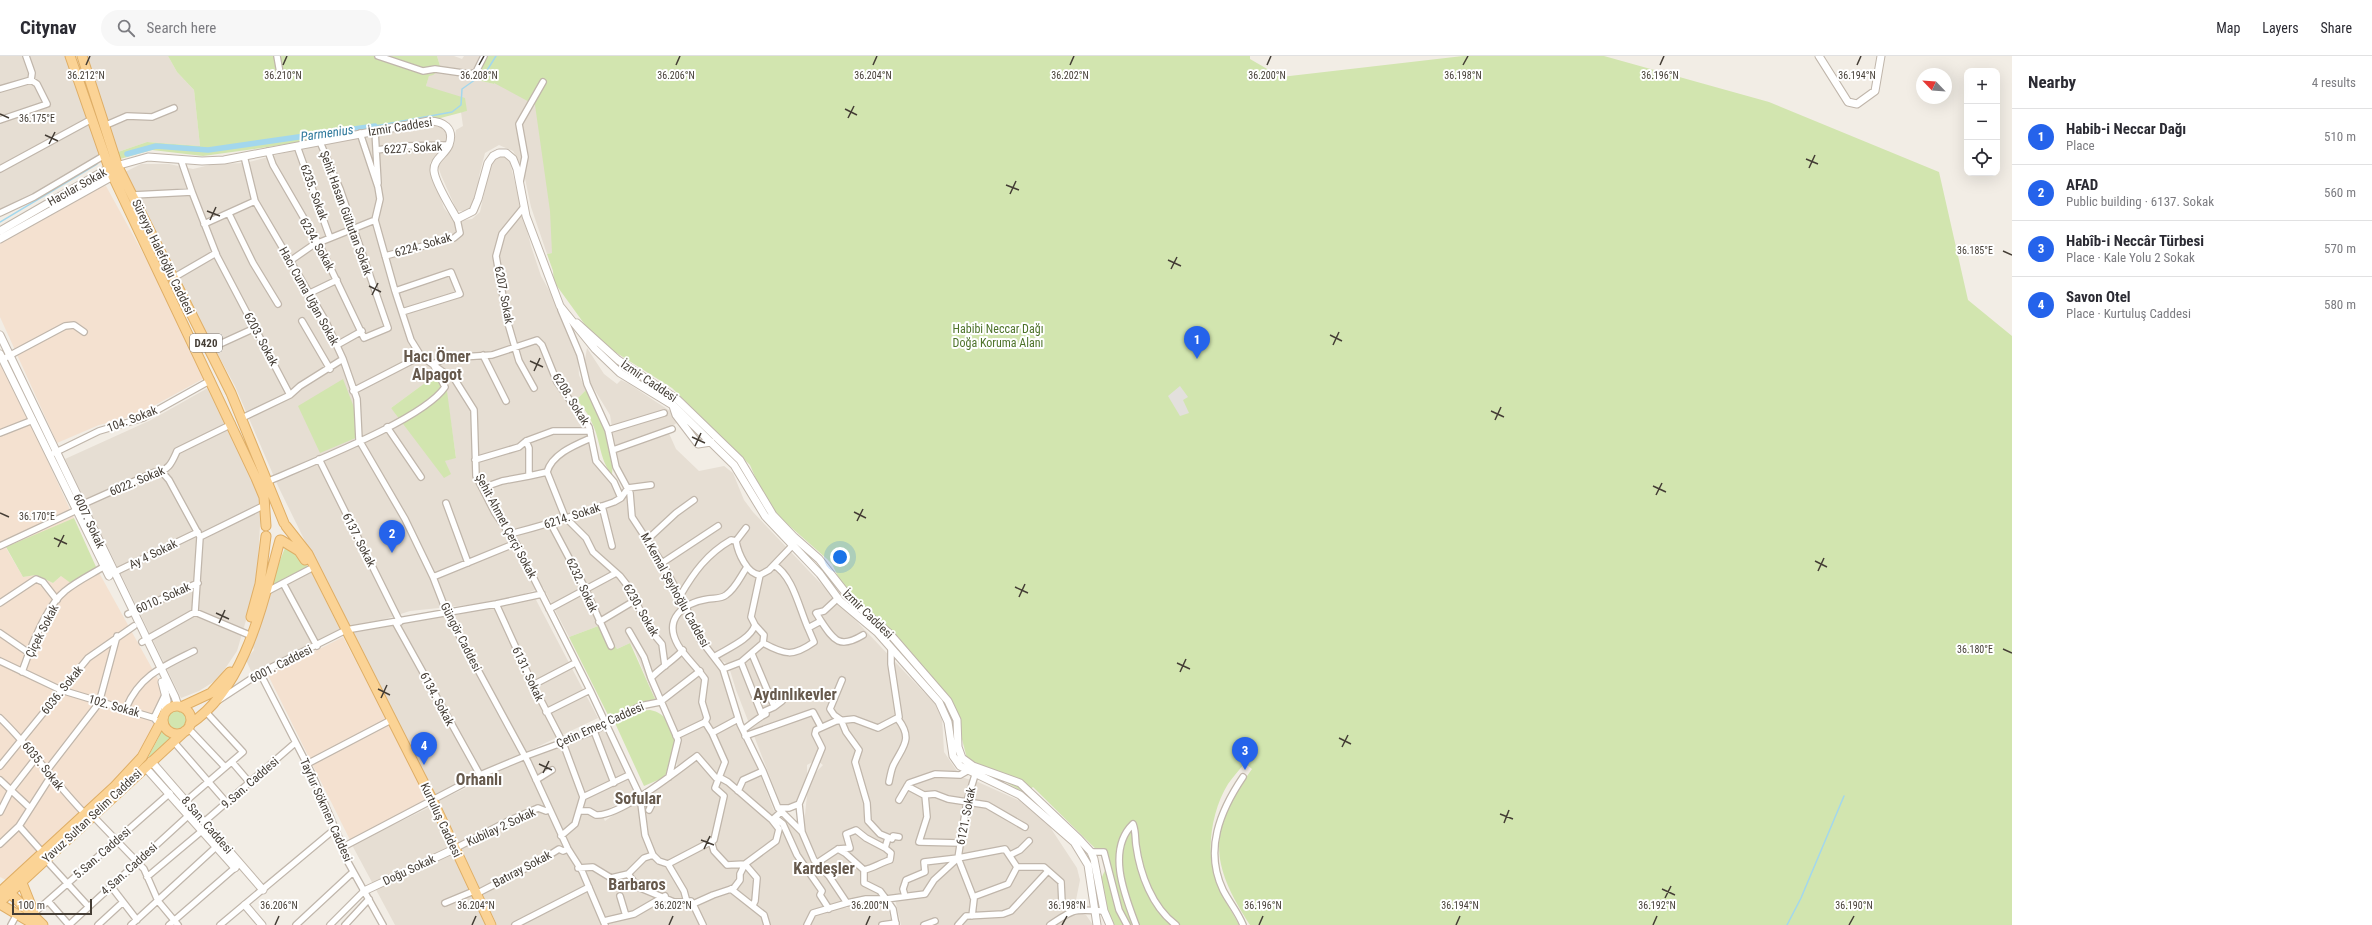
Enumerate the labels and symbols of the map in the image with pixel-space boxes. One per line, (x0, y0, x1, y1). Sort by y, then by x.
north arrow (1916, 68, 1952, 104)
text: 36.212°N (67, 70, 105, 81)
text: 36.210°N (264, 70, 302, 81)
text: 36.208°N (460, 70, 498, 81)
text: 36.206°N (657, 70, 695, 81)
text: 36.204°N (854, 70, 892, 81)
text: 36.202°N (1051, 70, 1089, 81)
text: 36.200°N (1248, 70, 1286, 81)
text: 36.198°N (1444, 70, 1482, 81)
text: 36.196°N (1641, 70, 1679, 81)
text: 36.194°N (1838, 70, 1876, 81)
text: 36.175°E (19, 113, 55, 124)
street label: İzmir Caddesi (367, 114, 433, 139)
water label: Parmenius (300, 122, 355, 144)
street label: 6227. Sokak (383, 139, 443, 157)
street label: Şehit Hasan Gültutan Sokak (317, 149, 375, 278)
street label: 6235. Sokak (297, 162, 331, 222)
street label: Hacılar Sokak (45, 165, 109, 209)
street label: Süreyya Halefoğlu Caddesi (129, 197, 197, 317)
street label: 6234. Sokak (297, 215, 338, 273)
street label: 6224. Sokak (393, 230, 454, 260)
street label: Hacı Cuma Uğan Sokak (276, 244, 342, 348)
text: 36.185°E (1957, 245, 1993, 256)
street label: 6207. Sokak (492, 265, 517, 326)
street label: 6203. Sokak (241, 310, 281, 369)
park label: Habibi Neccar Dağı Doğa Koruma Alanı (953, 322, 1043, 350)
pin: 1 (1184, 326, 1210, 359)
road number: D420 (190, 334, 222, 352)
district label: Hacı Ömer Alpagot (403, 347, 471, 384)
street label: İzmir Caddesi (618, 356, 680, 405)
street label: 6208. Sokak (550, 371, 593, 428)
street label: 104. Sokak (105, 403, 160, 435)
street label: 6022. Sokak (107, 463, 167, 499)
street label: Şehit Ahmet Çerçi Sokak (473, 471, 540, 581)
street label: 6007. Sokak (70, 492, 108, 551)
street label: 6214. Sokak (542, 500, 603, 532)
text: 36.170°E (19, 511, 55, 522)
street label: 6137. Sokak (339, 511, 379, 570)
pin: 2 (379, 520, 405, 553)
street label: M.Kemal Şeyhoğlu Caddesi (638, 530, 712, 650)
street label: Ay 4 Sokak (127, 536, 180, 572)
your location (830, 547, 850, 567)
street label: 6232. Sokak (563, 556, 601, 615)
street label: 6010. Sokak (133, 579, 193, 616)
street label: 6230. Sokak (620, 581, 662, 639)
street label: İzmir Caddesi (840, 586, 897, 642)
street label: Güngör Caddesi (438, 600, 484, 674)
street label: Çiçek Sokak (23, 602, 62, 660)
street label: 6001. Caddesi (248, 642, 314, 686)
text: 36.180°E (1957, 644, 1993, 655)
street label: 6131. Sokak (509, 645, 547, 704)
street label: 6036. Sokak (38, 662, 86, 717)
street label: 6134. Sokak (417, 670, 457, 729)
district label: Aydınlıkevler (753, 685, 837, 704)
street label: 102. Sokak (87, 692, 142, 720)
street label: Çetin Emeç Caddesi (554, 699, 646, 751)
pin: 4 (411, 732, 437, 765)
pin: 3 (1232, 737, 1258, 770)
street label: 6035. Sokak (19, 739, 67, 794)
street label: 9.San. Caddesi (219, 754, 281, 812)
street label: Tayfur Sökmen Caddesi (297, 756, 355, 864)
street label: Yavuz Sultan Selim Caddesi (39, 766, 145, 866)
district label: Orhanlı (456, 770, 502, 789)
street label: Kurtuluş Caddesi (418, 781, 464, 859)
street label: 6121. Sokak (954, 785, 979, 846)
district label: Sofular (615, 789, 661, 808)
street label: 8.San. Caddesi (178, 794, 236, 856)
street label: Kubilay 2 Sokak (464, 805, 538, 849)
street label: 5.San. Caddesi (71, 824, 133, 882)
street label: 4.San. Caddesi (98, 840, 160, 898)
street label: Batıray Sokak (490, 847, 554, 890)
street label: Doğu Sokak (381, 852, 438, 888)
district label: Kardeşler (793, 859, 855, 878)
district label: Barbaros (608, 875, 666, 894)
scale bar (12, 897, 92, 916)
text: 36.206°N (260, 900, 298, 911)
text: 36.204°N (457, 900, 495, 911)
text: 36.202°N (654, 900, 692, 911)
text: 36.200°N (851, 900, 889, 911)
text: 36.198°N (1048, 900, 1086, 911)
text: 36.196°N (1244, 900, 1282, 911)
text: 36.194°N (1441, 900, 1479, 911)
text: 36.192°N (1638, 900, 1676, 911)
text: 36.190°N (1835, 900, 1873, 911)

